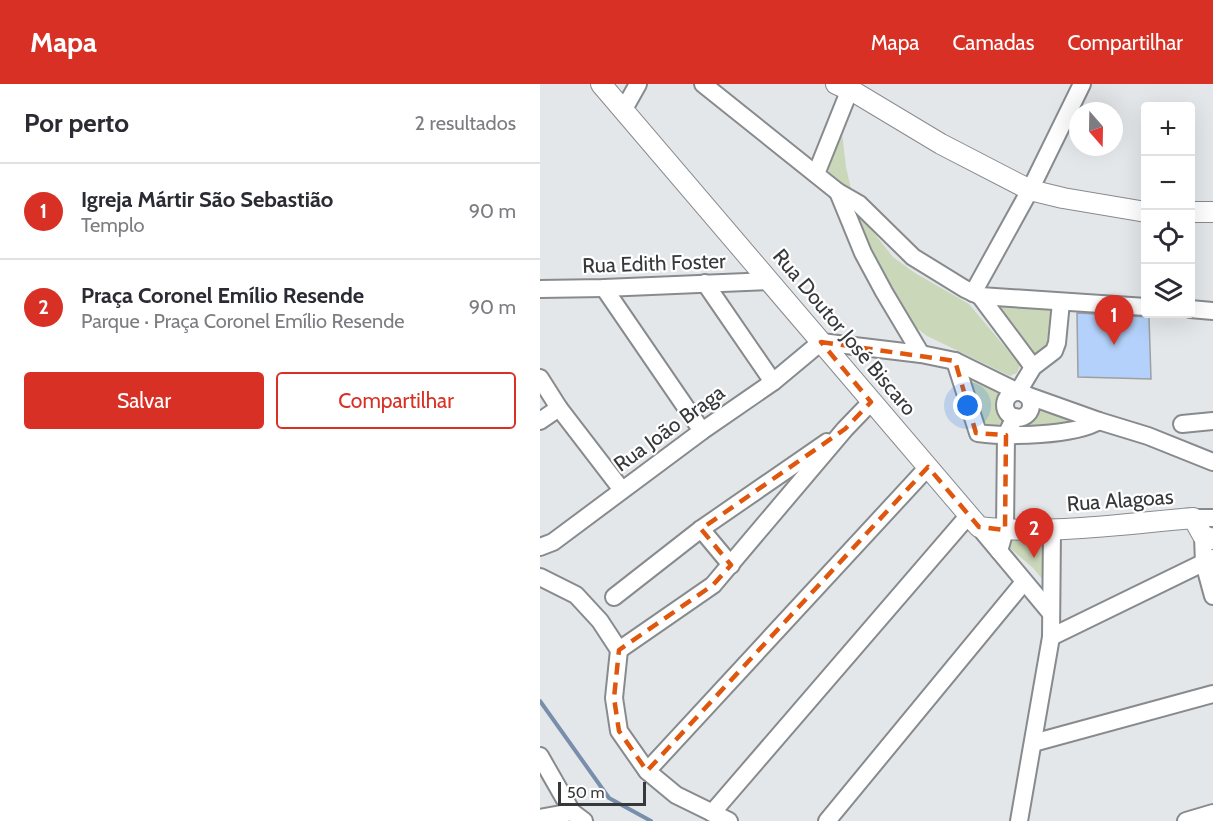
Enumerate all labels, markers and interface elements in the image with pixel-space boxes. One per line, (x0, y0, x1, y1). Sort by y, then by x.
text: Mapa (30, 25, 97, 59)
text: Mapa (871, 30, 919, 55)
text: Camadas (952, 30, 1034, 55)
text: Compartilhar (1067, 30, 1183, 55)
north arrow (1069, 102, 1123, 156)
map controls (1141, 102, 1195, 318)
button: + (1141, 102, 1195, 156)
text: Por perto (24, 107, 129, 139)
text: 2 resultados (415, 111, 516, 135)
button: − (1141, 156, 1195, 210)
text: Igreja Mártir São Sebastião (81, 186, 333, 213)
text: 1 (40, 199, 47, 223)
text: 90 m (469, 199, 516, 223)
button: locate (1141, 210, 1195, 264)
text: Templo (81, 213, 145, 237)
street label: Rua Doutor José Biscaro (768, 244, 922, 420)
street label: Rua Edith Foster (582, 248, 726, 278)
button: layers (1141, 264, 1195, 318)
text: Praça Coronel Emílio Resende (81, 282, 364, 309)
text: 2 (38, 295, 49, 319)
text: 90 m (469, 295, 516, 319)
pin: 1 (1094, 296, 1134, 345)
text: Parque · Praça Coronel Emílio Resende (81, 309, 405, 333)
button: Salvar (24, 372, 264, 429)
button: Compartilhar (276, 372, 516, 429)
street label: Rua João Braga (609, 379, 729, 477)
your location (953, 391, 982, 420)
street label: Rua Alagoas (1066, 484, 1174, 516)
pin: 2 (1014, 508, 1054, 558)
scale bar (558, 779, 646, 806)
text: 50 m (567, 783, 604, 802)

